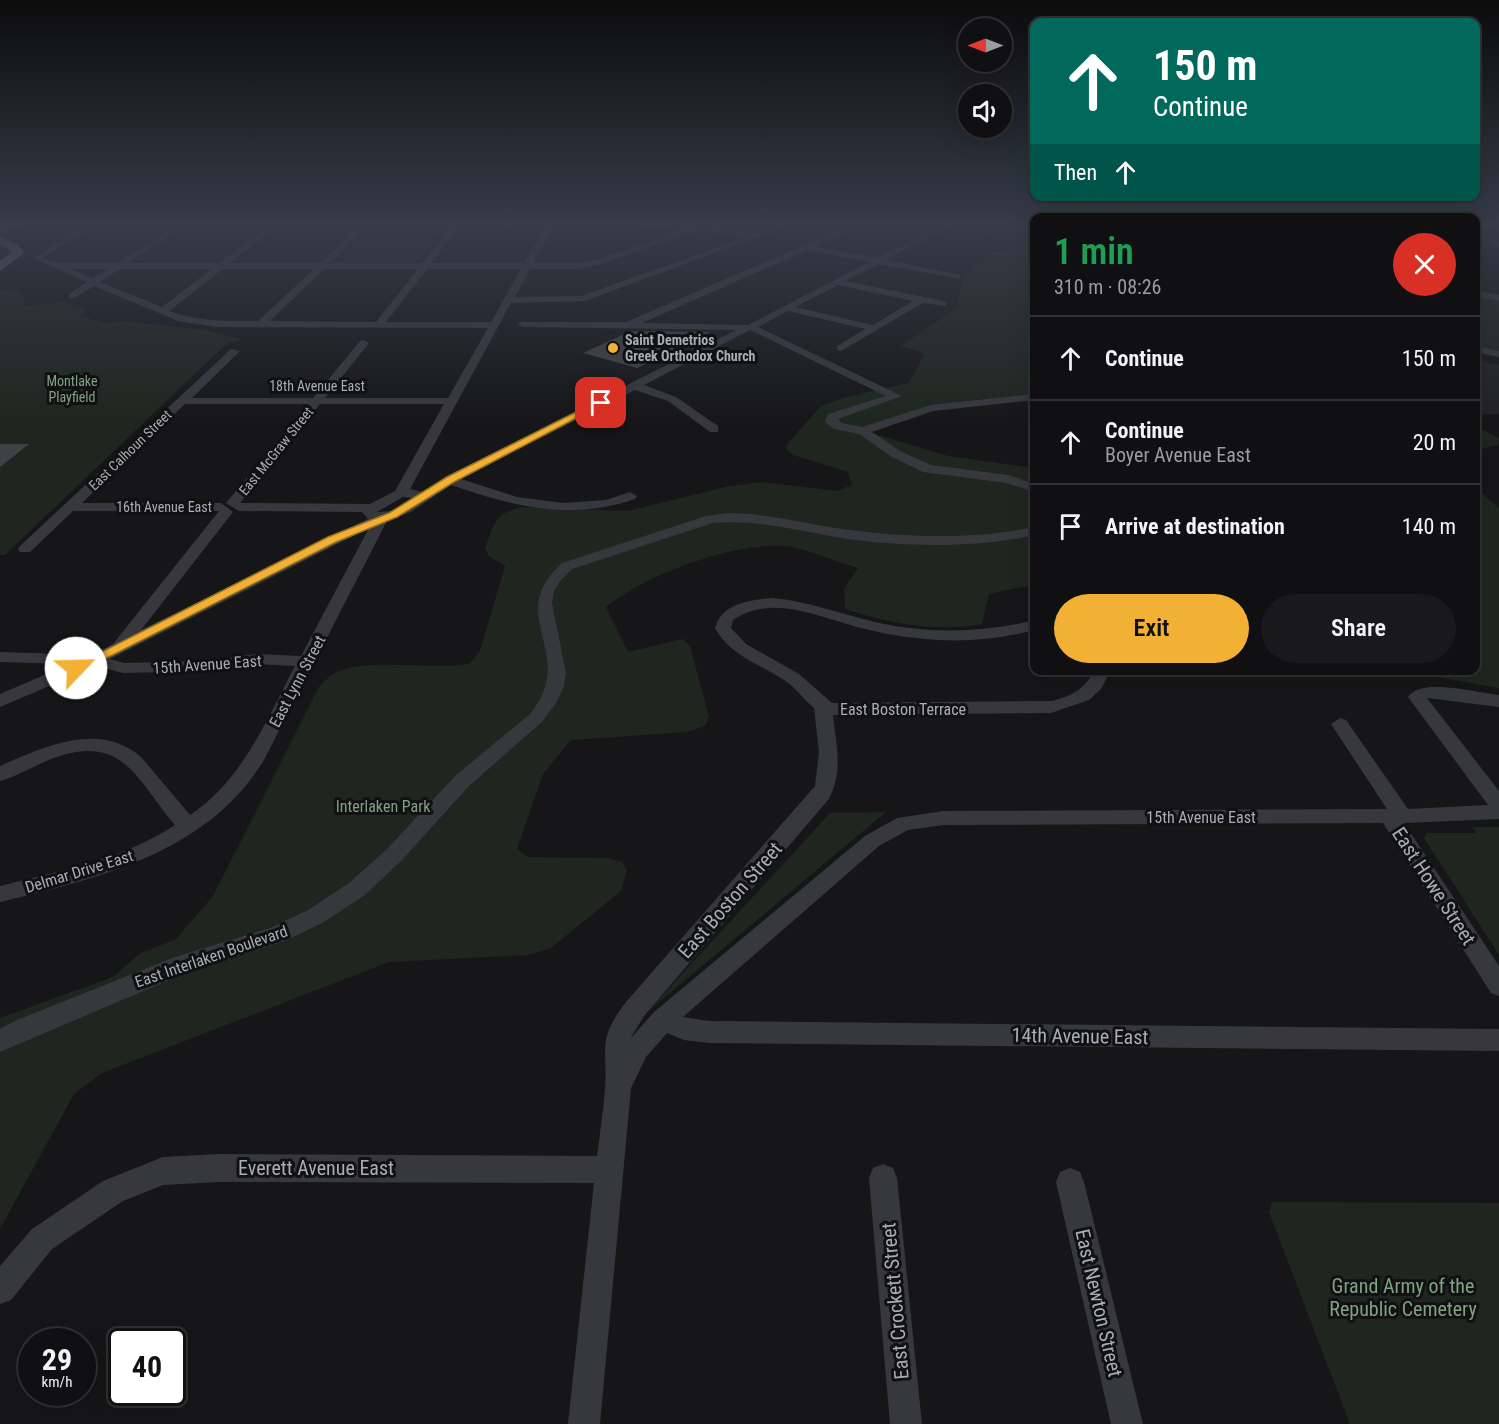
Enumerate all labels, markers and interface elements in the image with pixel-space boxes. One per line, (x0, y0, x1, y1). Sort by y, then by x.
north arrow (958, 18, 1012, 72)
map controls (958, 18, 1012, 138)
text: 150 m (1153, 41, 1258, 90)
icon: ahead (1054, 42, 1132, 120)
button: sound (958, 84, 1012, 138)
text: Continue (1153, 91, 1248, 123)
icon: ahead (1109, 156, 1142, 189)
text: Then (1054, 160, 1097, 185)
text: 1 min (1054, 231, 1134, 273)
button: close (1393, 233, 1456, 296)
text: 310 m · 08:26 (1054, 275, 1161, 299)
place label: Saint Demetrios Greek Orthodox Church (625, 332, 756, 364)
marker: Saint Demetrios Greek Orthodox Church (606, 341, 620, 355)
icon: ahead (1054, 342, 1087, 375)
text: Continue (1105, 346, 1184, 371)
text: 150 m (1402, 346, 1456, 371)
park label: Montlake Playfield (46, 373, 98, 405)
pin (575, 377, 626, 428)
street label: 18th Avenue East (269, 378, 365, 394)
icon: arrive (584, 386, 617, 419)
street label: East McGraw Street (236, 404, 316, 498)
street label: East Calhoun Street (85, 407, 175, 493)
text: Continue (1105, 418, 1184, 443)
icon: ahead (1054, 426, 1087, 459)
text: 20 m (1413, 430, 1456, 455)
text: Boyer Avenue East (1105, 443, 1251, 467)
street label: 16th Avenue East (116, 499, 212, 515)
icon: arrive (1054, 510, 1087, 543)
text: Arrive at destination (1105, 514, 1285, 539)
text: 140 m (1402, 514, 1456, 539)
button: Exit (1054, 594, 1249, 663)
button: Share (1261, 594, 1456, 663)
street label: East Lynn Street (265, 632, 330, 730)
position arrow (44, 636, 108, 700)
street label: 15th Avenue East (152, 651, 262, 678)
street label: East Boston Terrace (840, 700, 966, 719)
park label: Interlaken Park (336, 797, 431, 816)
street label: 15th Avenue East (1146, 808, 1256, 827)
street label: East Howe Street (1387, 823, 1481, 949)
street label: East Boston Street (673, 837, 787, 963)
street label: Delmar Drive East (23, 846, 136, 897)
street label: East Interlaken Boulevard (132, 921, 290, 992)
street label: 14th Avenue East (1011, 1023, 1149, 1049)
street label: Everett Avenue East (238, 1156, 394, 1180)
street label: East Crockett Street (876, 1222, 914, 1380)
street label: East Newton Street (1070, 1227, 1128, 1379)
park label: Grand Army of the Republic Cemetery (1329, 1274, 1477, 1321)
speed limit sign: 40 (108, 1328, 186, 1406)
text: 29 (42, 1342, 72, 1377)
text: km/h (42, 1373, 72, 1391)

